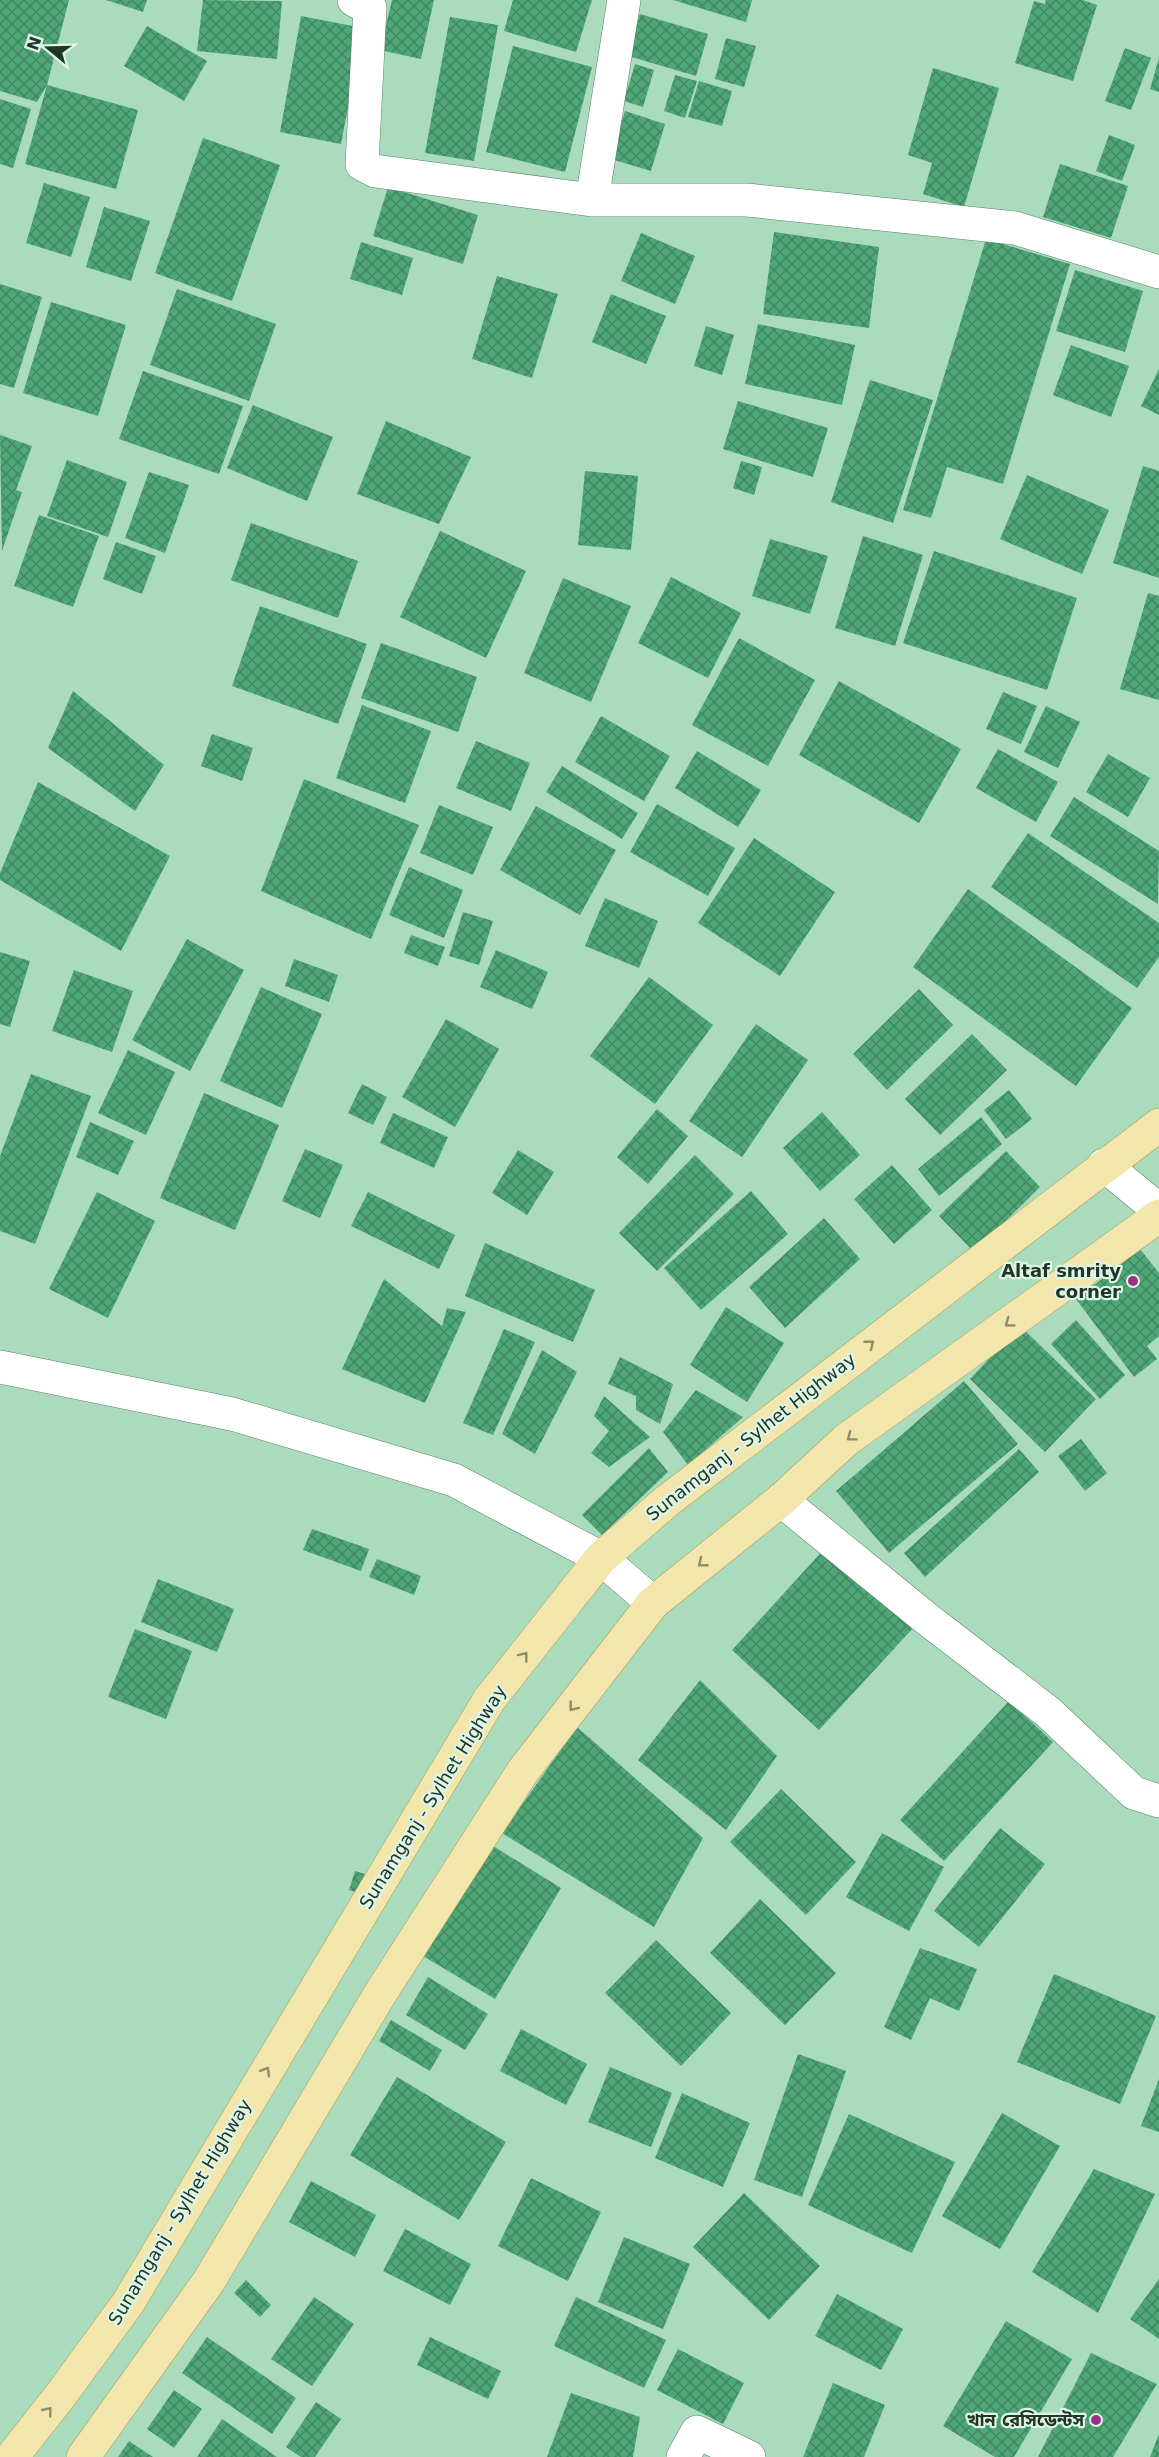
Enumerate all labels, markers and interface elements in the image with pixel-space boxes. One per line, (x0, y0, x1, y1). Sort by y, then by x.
north arrow (18, 18, 78, 78)
text: N (23, 34, 45, 53)
place label: Altaf smrity corner (1001, 1260, 1121, 1302)
marker: Altaf smrity corner (1126, 1274, 1140, 1288)
one-way arrow (1005, 1316, 1016, 1327)
one-way arrow (864, 1341, 875, 1352)
street label: Sunamganj - Sylhet Highway (642, 1348, 860, 1525)
one-way arrow (847, 1430, 858, 1441)
one-way arrow (698, 1556, 709, 1567)
one-way arrow (517, 1651, 528, 1662)
street label: Sunamganj - Sylhet Highway (355, 1681, 510, 1912)
one-way arrow (569, 1700, 580, 1711)
one-way arrow (259, 2067, 271, 2077)
street label: Sunamganj - Sylhet Highway (104, 2095, 256, 2328)
one-way arrow (41, 2407, 52, 2418)
place label: খান রেসিডেন্টস (967, 2409, 1084, 2430)
marker: খান রেসিডেন্টস (1089, 2413, 1103, 2427)

